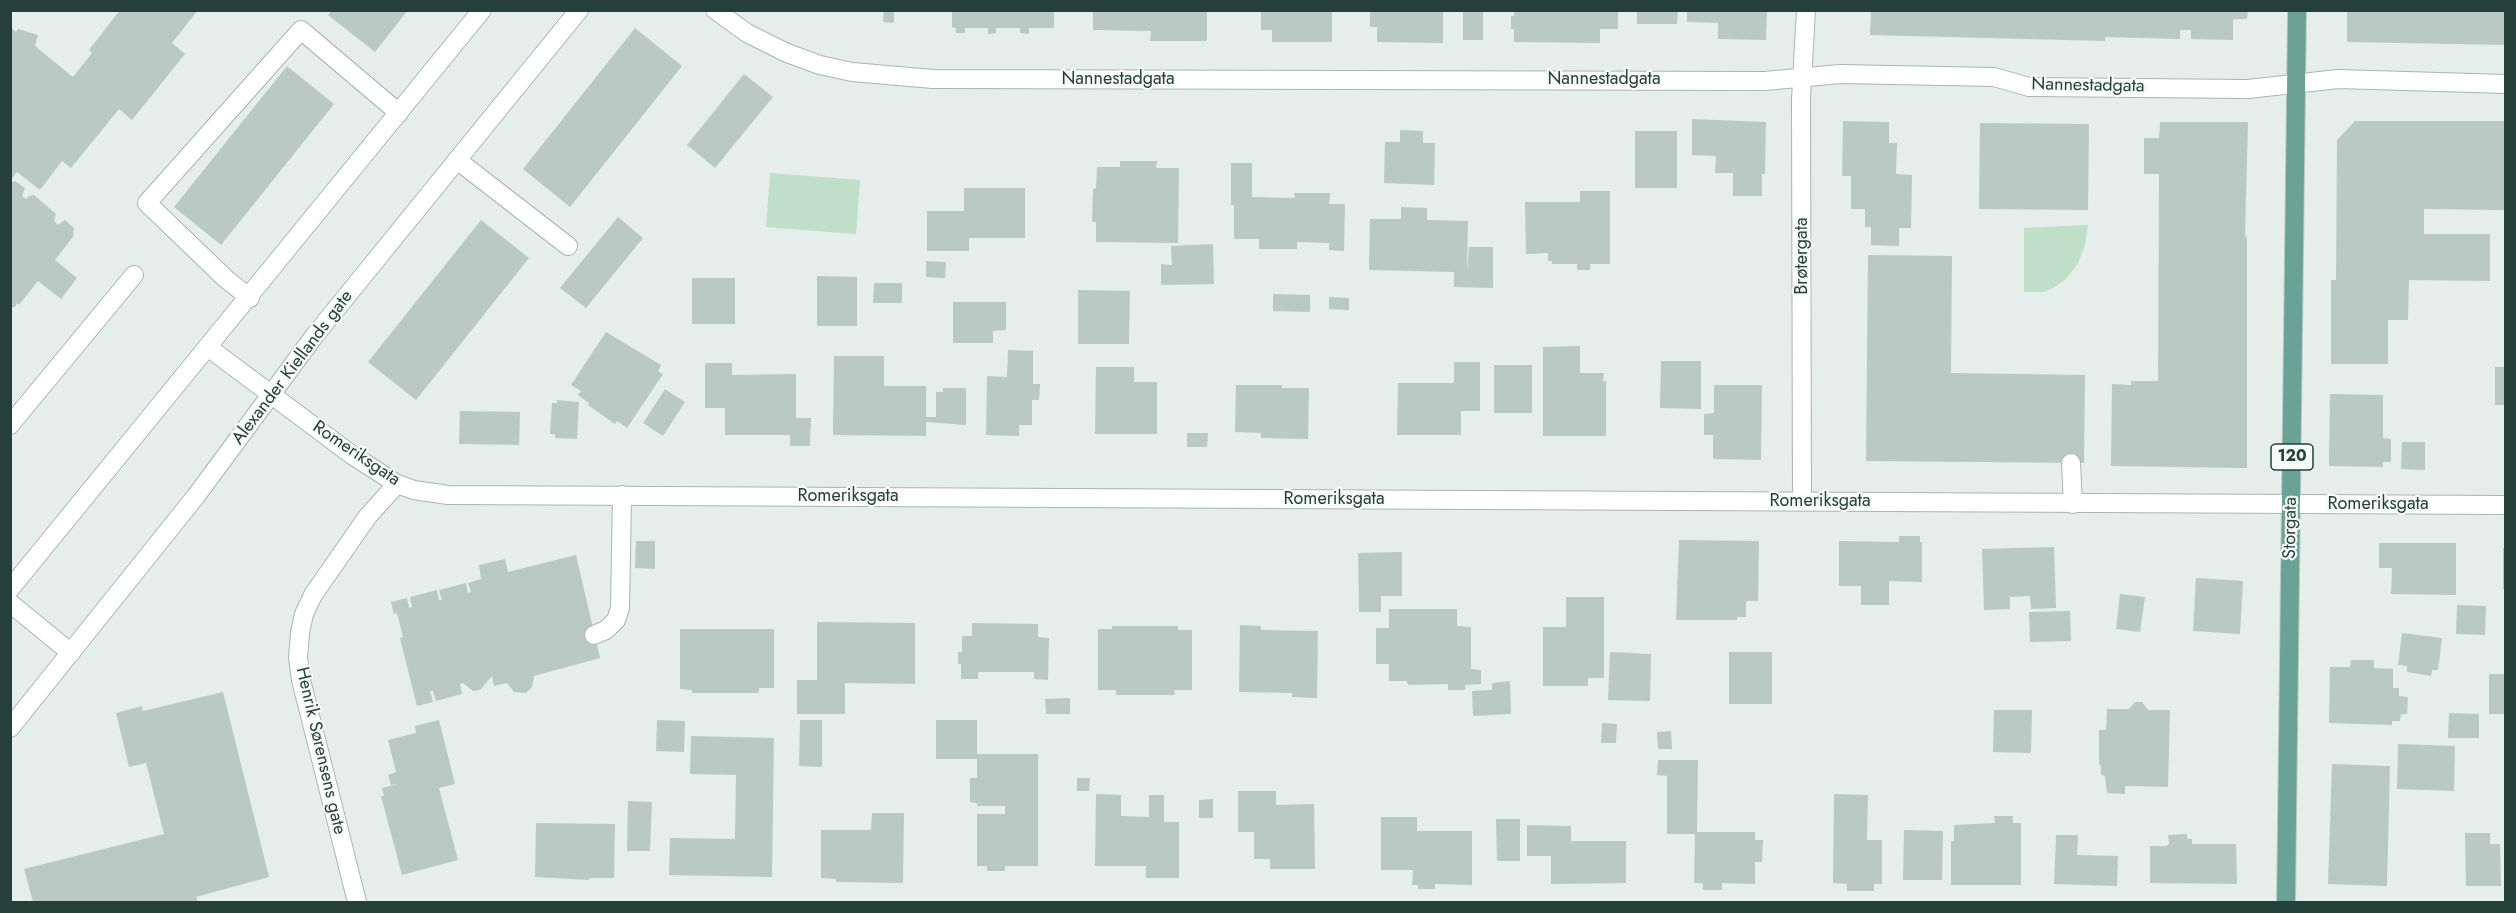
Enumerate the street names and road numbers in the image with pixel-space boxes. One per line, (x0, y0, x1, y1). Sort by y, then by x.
street label: Nannestadgata (1061, 69, 1175, 91)
street label: Nannestadgata (1547, 69, 1661, 91)
street label: Nannestadgata (2031, 74, 2145, 98)
street label: Brøtergata (1792, 217, 1814, 295)
street label: Alexander Kiellands gate (228, 287, 358, 449)
street label: Romeriksgata (308, 417, 404, 491)
road number: 120 (2271, 444, 2313, 470)
street label: Romeriksgata (797, 486, 899, 508)
street label: Romeriksgata (1283, 489, 1385, 511)
street label: Romeriksgata (1769, 491, 1871, 513)
street label: Romeriksgata (2327, 494, 2429, 516)
street label: Storgata (2280, 497, 2302, 559)
street label: Henrik Sørensens gate (290, 665, 350, 837)

